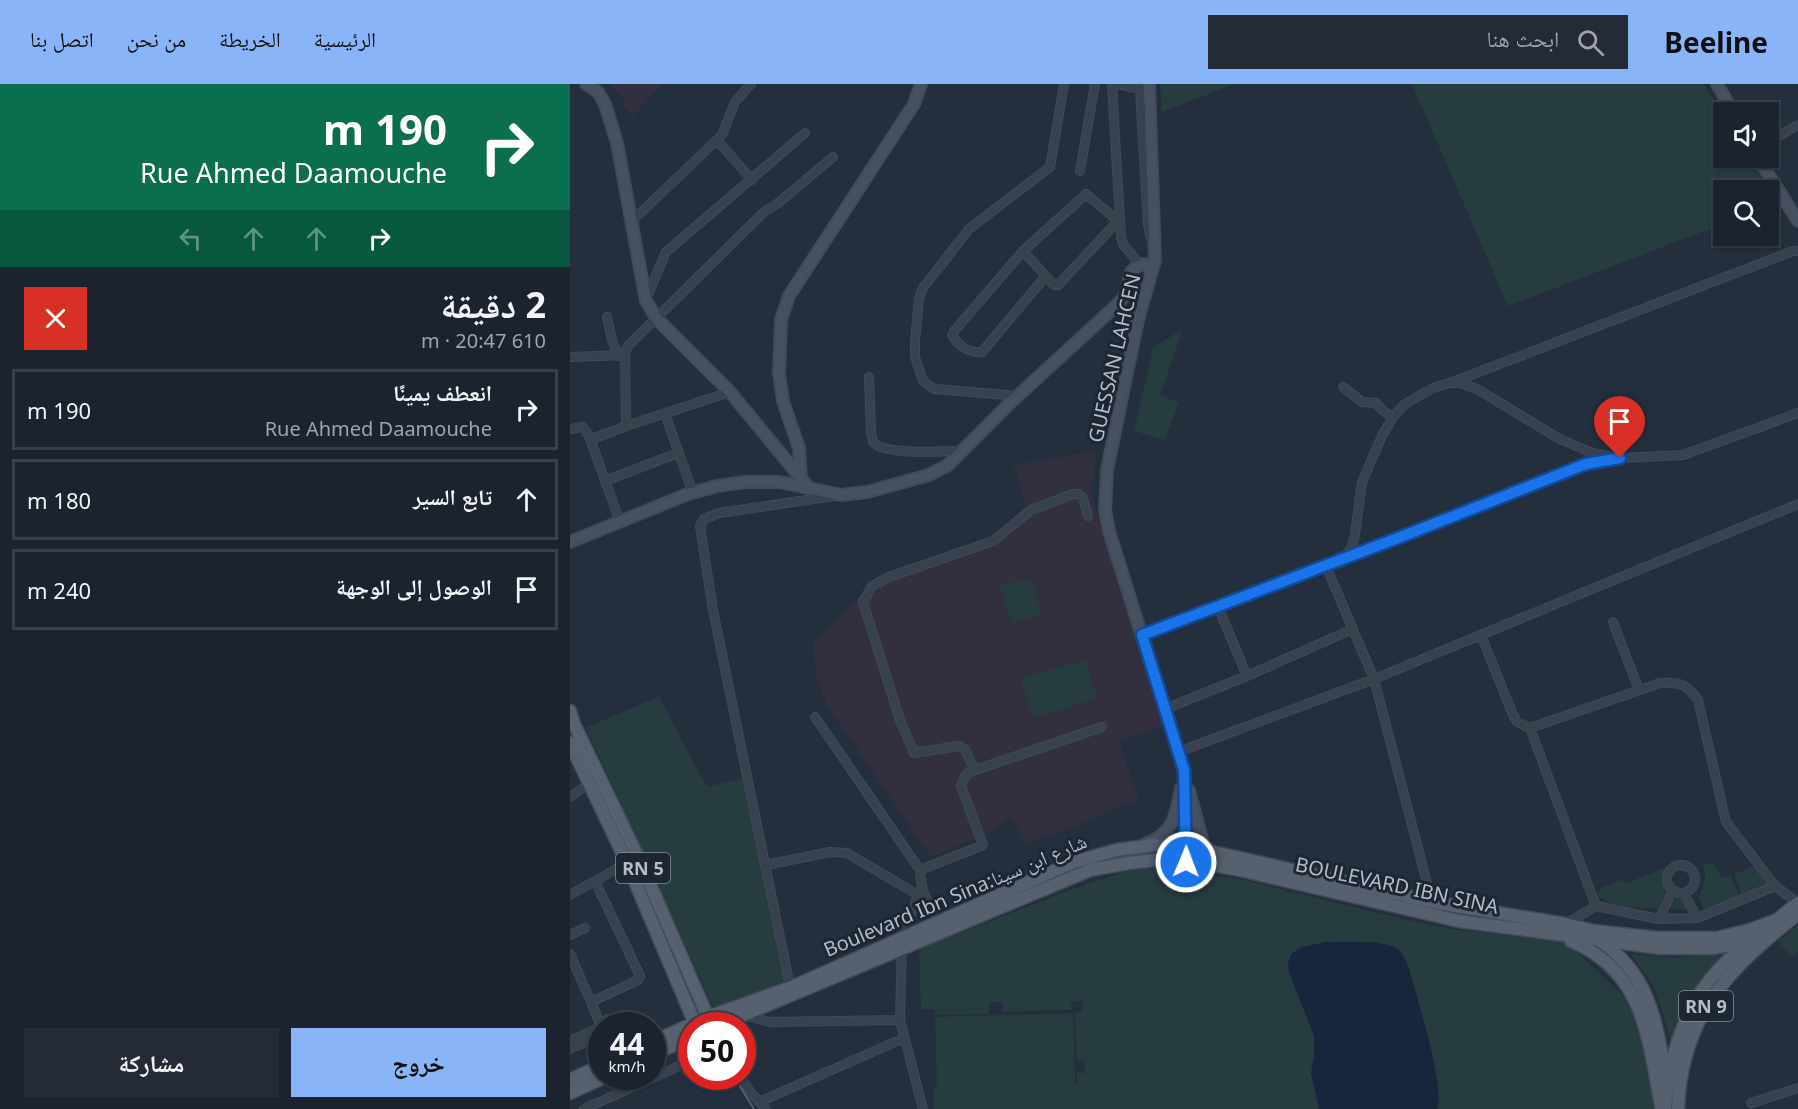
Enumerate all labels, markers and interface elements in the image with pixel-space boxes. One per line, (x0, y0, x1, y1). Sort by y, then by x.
search box (1208, 15, 1628, 69)
text: ابحث هنا (1487, 23, 1559, 53)
text: Beeline (1664, 23, 1768, 61)
text: اتصل بنا (30, 25, 94, 53)
text: من نحن (127, 25, 186, 53)
text: الخريطة (219, 25, 281, 53)
text: الرئيسية (314, 25, 376, 53)
icon: search (1574, 26, 1607, 59)
text: 190 m (323, 100, 447, 157)
map controls (1713, 102, 1779, 246)
button: sound (1713, 102, 1779, 168)
icon: right (468, 108, 546, 186)
text: Rue Ahmed Daamouche (140, 154, 447, 191)
button: search (1713, 180, 1779, 246)
icon: left (174, 222, 207, 255)
icon: ahead (237, 222, 270, 255)
icon: ahead (300, 222, 333, 255)
icon: right (363, 222, 396, 255)
street label: GUESSAN LAHCEN (1081, 271, 1147, 445)
text: 2 دقيقة (440, 280, 546, 329)
button: close (24, 287, 87, 350)
text: 610 m · 20:47 (421, 327, 546, 354)
text: انعطف يمينًا (393, 377, 492, 407)
icon: right (510, 393, 543, 426)
text: 190 m (27, 395, 91, 425)
pin (1594, 396, 1645, 458)
icon: arrive (1603, 405, 1636, 438)
text: Rue Ahmed Daamouche (265, 415, 492, 442)
text: تابع السير (413, 481, 492, 511)
icon: ahead (510, 483, 543, 516)
text: 180 m (27, 485, 91, 515)
text: الوصول إلى الوجهة (336, 571, 492, 601)
icon: arrive (510, 573, 543, 606)
text: 240 m (27, 575, 91, 605)
street label: Boulevard Ibn Sina:شارع ابن سينا (819, 827, 1091, 963)
position arrow (1154, 830, 1218, 894)
street label: BOULEVARD IBN SINA (1293, 850, 1501, 920)
road number: RN 5 (616, 853, 670, 883)
road number: RN 9 (1679, 991, 1733, 1021)
speed limit sign: 50 (678, 1012, 756, 1090)
text: 44 (610, 1023, 644, 1064)
button: مشاركة (24, 1028, 279, 1097)
button: خروج (291, 1028, 546, 1097)
text: km/h (609, 1056, 645, 1076)

